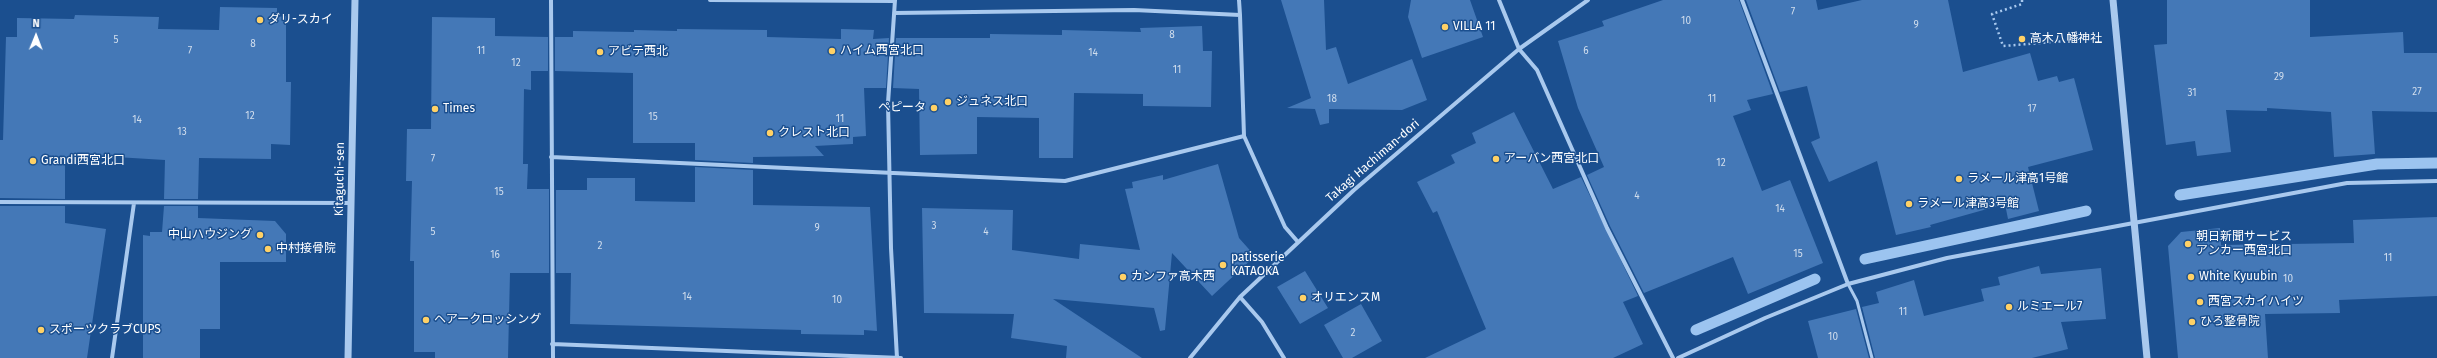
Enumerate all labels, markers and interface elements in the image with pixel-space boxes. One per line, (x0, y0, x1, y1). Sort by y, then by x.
house number: 7 (1791, 6, 1795, 18)
place label: ダリ-スカイ (268, 13, 333, 27)
marker: ダリ-スカイ (255, 15, 265, 25)
house number: 10 (1681, 15, 1691, 27)
north arrow (16, 16, 56, 56)
text: N (32, 17, 40, 30)
house number: 9 (1913, 19, 1919, 31)
place label: VILLA 11 (1453, 20, 1495, 34)
marker: VILLA 11 (1440, 22, 1450, 32)
house number: 8 (1169, 29, 1175, 41)
place label: 高木八幡神社 (2030, 32, 2102, 46)
house number: 5 (113, 34, 119, 46)
marker: 高木八幡神社 (2017, 34, 2027, 44)
house number: 8 (250, 38, 256, 50)
place label: ハイム西宮北口 (840, 44, 924, 58)
house number: 7 (188, 45, 192, 57)
house number: 11 (477, 45, 485, 57)
place label: アビテ西北 (608, 45, 668, 59)
house number: 6 (1583, 45, 1589, 57)
marker: ハイム西宮北口 (827, 46, 837, 56)
marker: アビテ西北 (595, 47, 605, 57)
house number: 14 (1088, 47, 1098, 59)
house number: 12 (511, 57, 521, 69)
house number: 11 (1173, 64, 1181, 76)
house number: 29 (2274, 71, 2284, 83)
house number: 27 (2412, 86, 2422, 98)
house number: 31 (2187, 87, 2197, 99)
house number: 18 (1327, 93, 1337, 105)
house number: 11 (1708, 93, 1716, 105)
place label: ジュネス北口 (956, 95, 1028, 109)
marker: ジュネス北口 (943, 97, 953, 107)
place label: ペピータ (878, 101, 926, 115)
place label: Times (443, 102, 475, 116)
marker: ペピータ (929, 103, 939, 113)
house number: 17 (2028, 103, 2036, 115)
marker: Times (430, 104, 440, 114)
house number: 12 (245, 110, 255, 122)
house number: 15 (648, 111, 658, 123)
house number: 11 (836, 113, 844, 125)
house number: 14 (132, 114, 142, 126)
street label: Takagi Hachiman-dori (1323, 117, 1423, 205)
house number: 13 (177, 126, 187, 138)
place label: クレスト北口 (778, 126, 850, 140)
marker: クレスト北口 (765, 128, 775, 138)
street label: Kitaguchi-sen (332, 142, 348, 216)
place label: アーバン西宮北口 (1504, 152, 1599, 166)
house number: 7 (431, 153, 435, 165)
place label: Grandi西宮北口 (41, 154, 125, 168)
marker: アーバン西宮北口 (1491, 154, 1501, 164)
marker: Grandi西宮北口 (28, 156, 38, 166)
house number: 12 (1716, 157, 1726, 169)
place label: ラメール津高1号館 (1967, 172, 2068, 186)
marker: ラメール津高1号館 (1954, 174, 1964, 184)
house number: 15 (494, 186, 504, 198)
house number: 4 (1634, 190, 1640, 202)
place label: ラメール津高3号館 (1917, 197, 2019, 211)
marker: ラメール津高3号館 (1904, 199, 1914, 209)
house number: 14 (1775, 203, 1785, 215)
house number: 3 (932, 220, 936, 232)
house number: 9 (814, 222, 820, 234)
house number: 5 (430, 226, 436, 238)
house number: 4 (983, 226, 989, 238)
place label: 中山ハウジング (168, 228, 252, 242)
marker: 中山ハウジング (255, 230, 265, 240)
place label: 朝日新聞サービス アンカー西宮北口 (2196, 230, 2292, 258)
marker: 朝日新聞サービス アンカー西宮北口 (2183, 239, 2193, 249)
house number: 2 (598, 240, 602, 252)
place label: 中村接骨院 (276, 242, 336, 256)
marker: 中村接骨院 (263, 244, 273, 254)
house number: 15 (1793, 248, 1803, 260)
house number: 16 (490, 249, 500, 261)
place label: patisserie KATAOKA (1231, 251, 1284, 279)
house number: 11 (2384, 252, 2392, 264)
marker: patisserie KATAOKA (1218, 260, 1228, 270)
place label: カンファ高木西 (1131, 270, 1215, 284)
place label: White Kyuubin (2199, 270, 2278, 284)
marker: カンファ高木西 (1118, 272, 1128, 282)
marker: White Kyuubin (2186, 272, 2196, 282)
house number: 10 (2283, 273, 2293, 285)
house number: 14 (682, 291, 692, 303)
place label: オリエンスM (1311, 291, 1380, 305)
marker: オリエンスM (1298, 293, 1308, 303)
house number: 10 (832, 294, 842, 306)
place label: 西宮スカイハイツ (2208, 295, 2304, 309)
marker: 西宮スカイハイツ (2195, 297, 2205, 307)
place label: ルミエール7 (2017, 300, 2082, 314)
marker: ルミエール7 (2004, 302, 2014, 312)
house number: 11 (1899, 306, 1907, 318)
place label: ヘアークロッシング (434, 313, 541, 327)
marker: ヘアークロッシング (421, 315, 431, 325)
place label: ひろ整骨院 (2200, 315, 2260, 329)
marker: ひろ整骨院 (2187, 317, 2197, 327)
place label: スポーツクラブCUPS (49, 323, 161, 337)
marker: スポーツクラブCUPS (36, 325, 46, 335)
house number: 2 (1351, 327, 1355, 339)
house number: 10 (1828, 331, 1838, 343)

